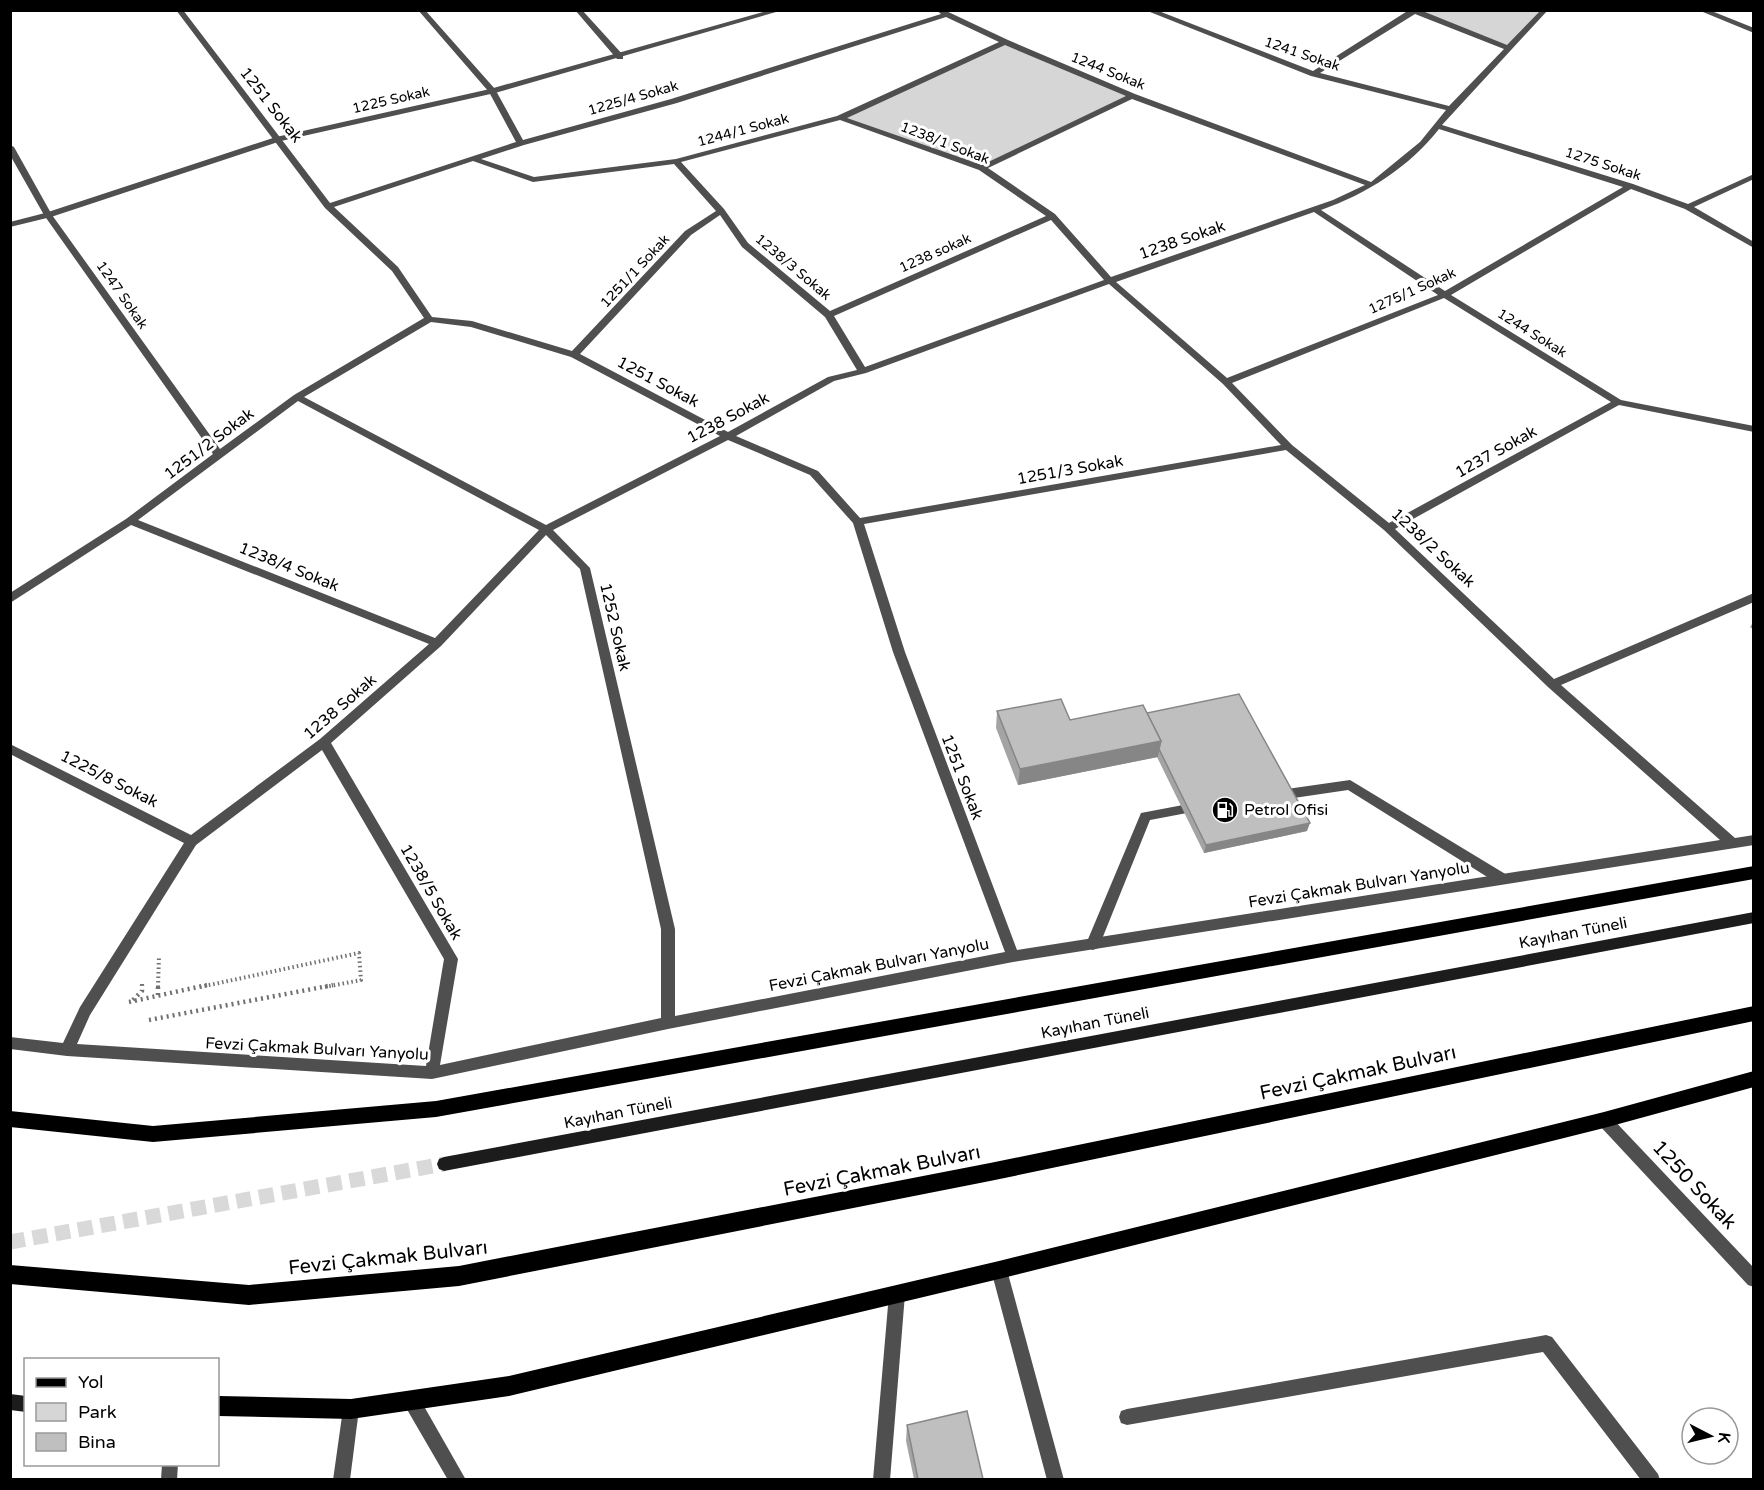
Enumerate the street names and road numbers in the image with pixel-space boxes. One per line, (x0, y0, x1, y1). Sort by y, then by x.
street label: 1241 Sokak (1262, 33, 1342, 75)
street label: 1244 Sokak (1068, 48, 1148, 94)
street label: 1251 Sokak (235, 63, 307, 147)
street label: 1225/4 Sokak (586, 77, 680, 119)
street label: 1225 Sokak (351, 83, 432, 117)
street label: 1244/1 Sokak (695, 110, 791, 150)
street label: 1238/1 Sokak (898, 118, 992, 168)
street label: 1275 Sokak (1563, 144, 1644, 184)
street label: 1238 Sokak (1136, 216, 1228, 264)
street label: 1238 sokak (896, 229, 974, 276)
street label: 1238/3 Sokak (752, 230, 835, 304)
street label: 1251/1 Sokak (597, 231, 673, 311)
street label: 1247 Sokak (92, 258, 152, 333)
street label: 1275/1 Sokak (1366, 264, 1459, 318)
street label: 1244 Sokak (1494, 305, 1570, 361)
street label: 1251 Sokak (613, 352, 703, 412)
street label: 1238 Sokak (683, 388, 773, 448)
street label: 1251/2 Sokak (160, 404, 258, 484)
street label: 1237 Sokak (1452, 421, 1541, 483)
street label: 1251/3 Sokak (1015, 451, 1125, 489)
street label: 1238/2 Sokak (1387, 504, 1479, 592)
street label: 1238/4 Sokak (236, 538, 342, 596)
street label: 1252 Sokak (595, 581, 635, 673)
street label: 1238 Sokak (299, 670, 381, 744)
street label: 1251 Sokak (936, 731, 988, 823)
street label: 1225/8 Sokak (57, 746, 161, 812)
street label: 1238/5 Sokak (395, 841, 467, 944)
street label: Fevzi Çakmak Bulvarı Yanyolu (1247, 858, 1471, 912)
street label: Kayıhan Tüneli (1517, 913, 1629, 953)
street label: Fevzi Çakmak Bulvarı Yanyolu (767, 934, 991, 996)
street label: Kayıhan Tüneli (1039, 1003, 1151, 1043)
street label: Fevzi Çakmak Bulvarı Yanyolu (205, 1033, 429, 1065)
street label: Fevzi Çakmak Bulvarı (1258, 1040, 1458, 1106)
street label: Kayıhan Tüneli (562, 1093, 674, 1133)
street label: 1250 Sokak (1647, 1136, 1741, 1234)
street label: Fevzi Çakmak Bulvarı (781, 1140, 983, 1202)
street label: Fevzi Çakmak Bulvarı (287, 1236, 489, 1280)

